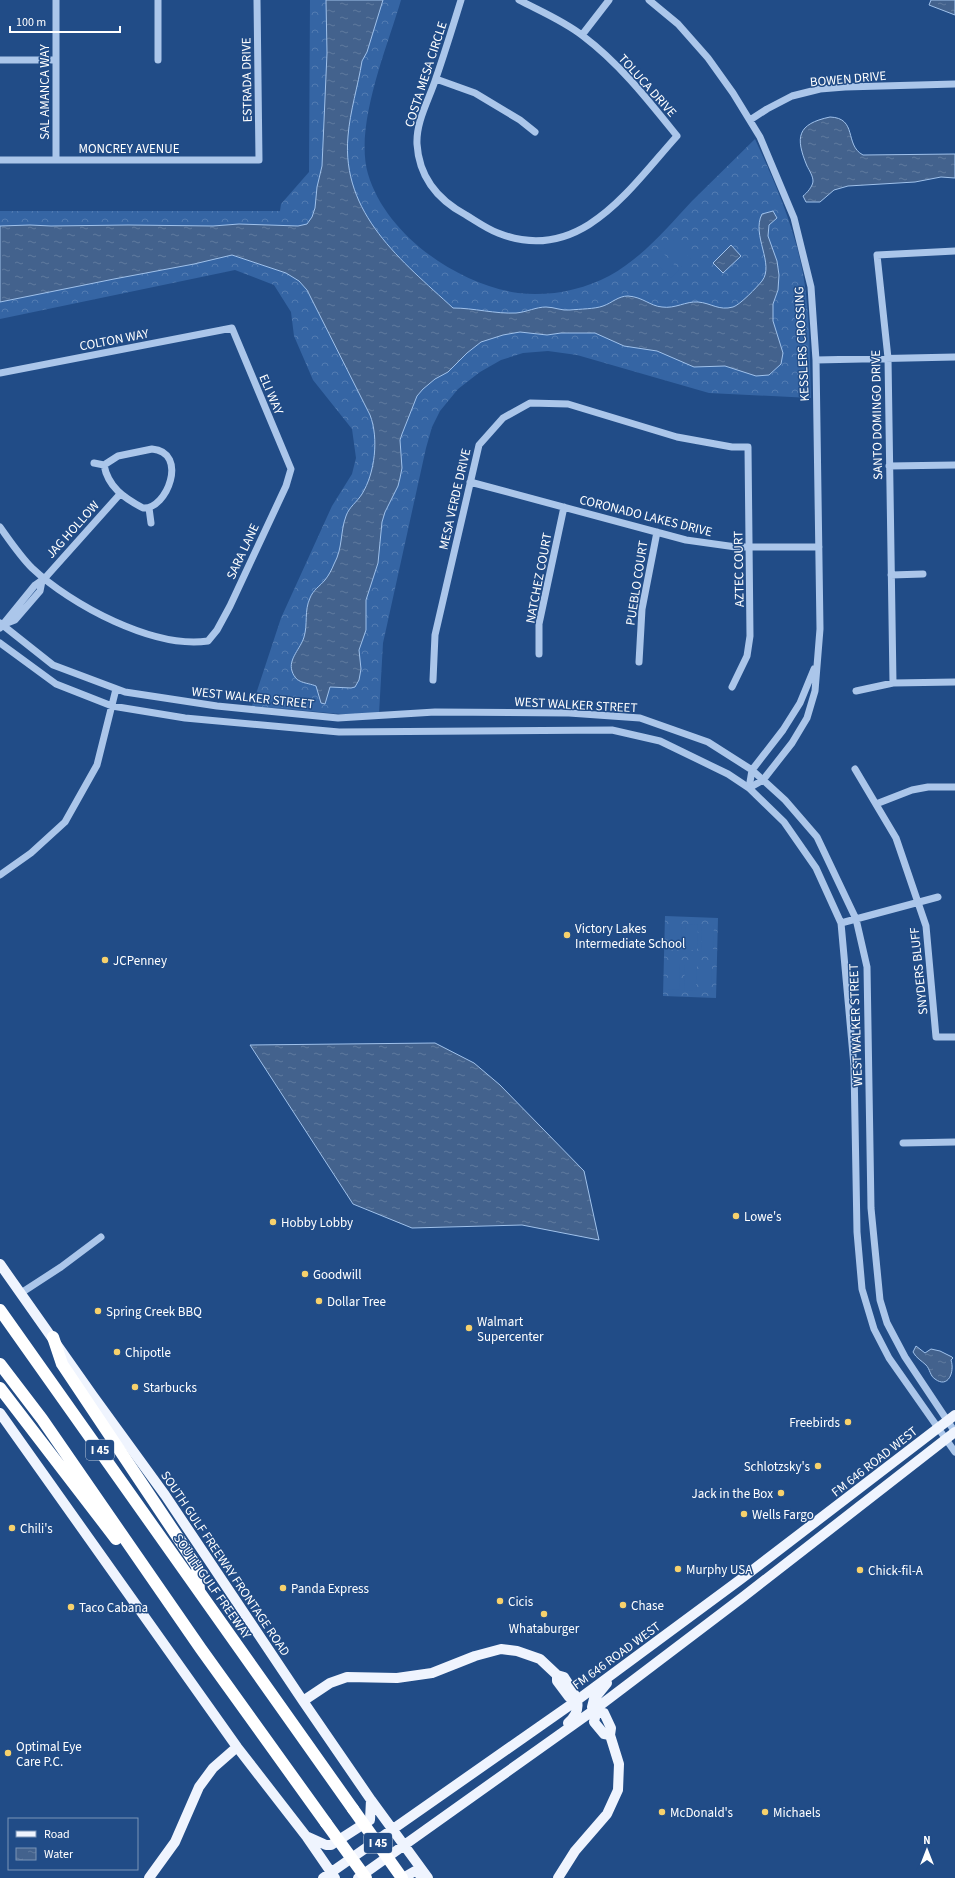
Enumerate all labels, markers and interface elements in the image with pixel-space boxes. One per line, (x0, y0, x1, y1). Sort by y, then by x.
scale bar (10, 8, 120, 34)
text: 100 m (16, 14, 46, 31)
street label: COSTA MESA CIRCLE (400, 19, 452, 130)
street label: ESTRADA DRIVE (237, 37, 257, 123)
street label: SAL AMANCA WAY (36, 44, 54, 140)
street label: TOLUCA DRIVE (614, 50, 680, 121)
street label: BOWEN DRIVE (809, 67, 887, 91)
street label: MONCREY AVENUE (78, 140, 180, 158)
street label: KESSLERS CROSSING (790, 286, 814, 402)
street label: COLTON WAY (78, 324, 151, 355)
street label: SANTO DOMINGO DRIVE (867, 350, 887, 480)
street label: ELI WAY (254, 371, 288, 418)
street label: MESA VERDE DRIVE (435, 447, 475, 552)
street label: CORONADO LAKES DRIVE (578, 491, 714, 541)
street label: JAG HOLLOW (42, 497, 104, 562)
street label: SARA LANE (222, 520, 264, 582)
street label: NATCHEZ COURT (521, 531, 557, 625)
street label: AZTEC COURT (729, 531, 749, 607)
street label: PUEBLO COURT (621, 539, 653, 627)
street label: WEST WALKER STREET (191, 683, 315, 713)
street label: WEST WALKER STREET (514, 693, 638, 717)
place label: Victory Lakes Intermediate School (575, 920, 685, 953)
street label: SNYDERS BLUFF (905, 926, 933, 1016)
marker: Victory Lakes Intermediate School (562, 930, 572, 940)
place label: JCPenney (113, 952, 167, 970)
marker: JCPenney (100, 955, 110, 965)
street label: WEST WALKER STREET (845, 963, 867, 1087)
place label: Lowe's (744, 1208, 782, 1226)
marker: Lowe's (731, 1211, 741, 1221)
place label: Hobby Lobby (281, 1214, 353, 1232)
marker: Hobby Lobby (268, 1217, 278, 1227)
place label: Goodwill (313, 1266, 362, 1284)
marker: Goodwill (300, 1269, 310, 1279)
place label: Dollar Tree (327, 1293, 386, 1311)
marker: Dollar Tree (314, 1296, 324, 1306)
place label: Spring Creek BBQ (106, 1303, 202, 1321)
marker: Spring Creek BBQ (93, 1306, 103, 1316)
place label: Walmart Supercenter (477, 1313, 544, 1346)
marker: Walmart Supercenter (464, 1323, 474, 1333)
place label: Chipotle (125, 1344, 171, 1362)
marker: Chipotle (112, 1347, 122, 1357)
place label: Starbucks (143, 1379, 197, 1397)
marker: Starbucks (130, 1382, 140, 1392)
place label: Freebirds (789, 1414, 841, 1432)
marker: Freebirds (843, 1417, 853, 1427)
street label: FM 646 ROAD WEST (828, 1422, 921, 1501)
road number: I 45 (86, 1440, 114, 1460)
place label: Schlotzsky's (744, 1458, 811, 1476)
marker: Schlotzsky's (813, 1461, 823, 1471)
street label: SOUTH GULF FREEWAY FRONTAGE ROAD (158, 1468, 294, 1658)
place label: Jack in the Box (692, 1485, 773, 1503)
marker: Jack in the Box (776, 1488, 786, 1498)
place label: Wells Fargo (752, 1506, 814, 1524)
marker: Wells Fargo (739, 1509, 749, 1519)
place label: Chili's (20, 1520, 53, 1538)
marker: Chili's (7, 1523, 17, 1533)
street label: SOUTH GULF FREEWAY (171, 1531, 255, 1641)
place label: Murphy USA (686, 1561, 753, 1579)
place label: Chick-fil-A (868, 1562, 924, 1580)
marker: Murphy USA (673, 1564, 683, 1574)
marker: Chick-fil-A (855, 1565, 865, 1575)
place label: Panda Express (291, 1580, 370, 1598)
marker: Panda Express (278, 1583, 288, 1593)
place label: Cicis (508, 1593, 534, 1611)
marker: Cicis (495, 1596, 505, 1606)
place label: Chase (631, 1597, 664, 1615)
place label: Taco Cabana (79, 1599, 148, 1617)
marker: Chase (618, 1600, 628, 1610)
marker: Taco Cabana (66, 1602, 76, 1612)
marker: Whataburger (539, 1609, 549, 1619)
street label: FM 646 ROAD WEST (569, 1618, 664, 1694)
place label: Whataburger (509, 1620, 580, 1638)
place label: Optimal Eye Care P.C. (16, 1738, 82, 1771)
marker: Optimal Eye Care P.C. (3, 1748, 13, 1758)
place label: McDonald's (670, 1804, 734, 1822)
place label: Michaels (773, 1804, 821, 1822)
marker: McDonald's (657, 1807, 667, 1817)
marker: Michaels (760, 1807, 770, 1817)
legend (8, 1818, 138, 1870)
text: Road (44, 1826, 70, 1843)
north arrow (907, 1830, 947, 1870)
road number: I 45 (364, 1833, 392, 1853)
text: N (923, 1833, 931, 1848)
text: Water (44, 1846, 74, 1863)

